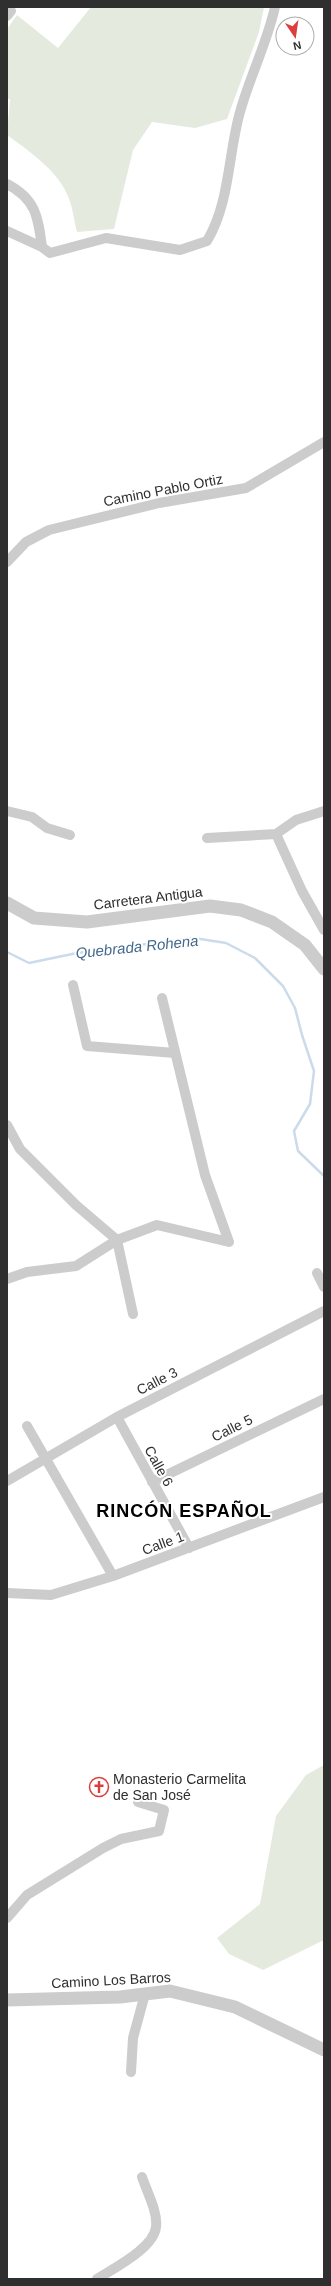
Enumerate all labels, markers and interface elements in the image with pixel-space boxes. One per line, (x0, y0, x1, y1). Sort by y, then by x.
north arrow (275, 16, 315, 56)
text: N (292, 39, 302, 52)
street label: Camino Pablo Ortiz (102, 471, 224, 509)
street label: Carretera Antigua (93, 883, 204, 913)
water label: Quebrada Rohena (75, 932, 199, 961)
street label: Calle 3 (134, 1364, 180, 1398)
street label: Calle 5 (209, 1411, 255, 1445)
street label: Calle 6 (141, 1443, 177, 1489)
district label: RINCÓN ESPAÑOL (96, 1500, 272, 1521)
street label: Calle 1 (140, 1528, 186, 1558)
place label: Monasterio Carmelita de San José (113, 1771, 246, 1803)
church icon: Monasterio Carmelita de San José (88, 1776, 110, 1798)
street label: Camino Los Barros (51, 1969, 171, 1991)

